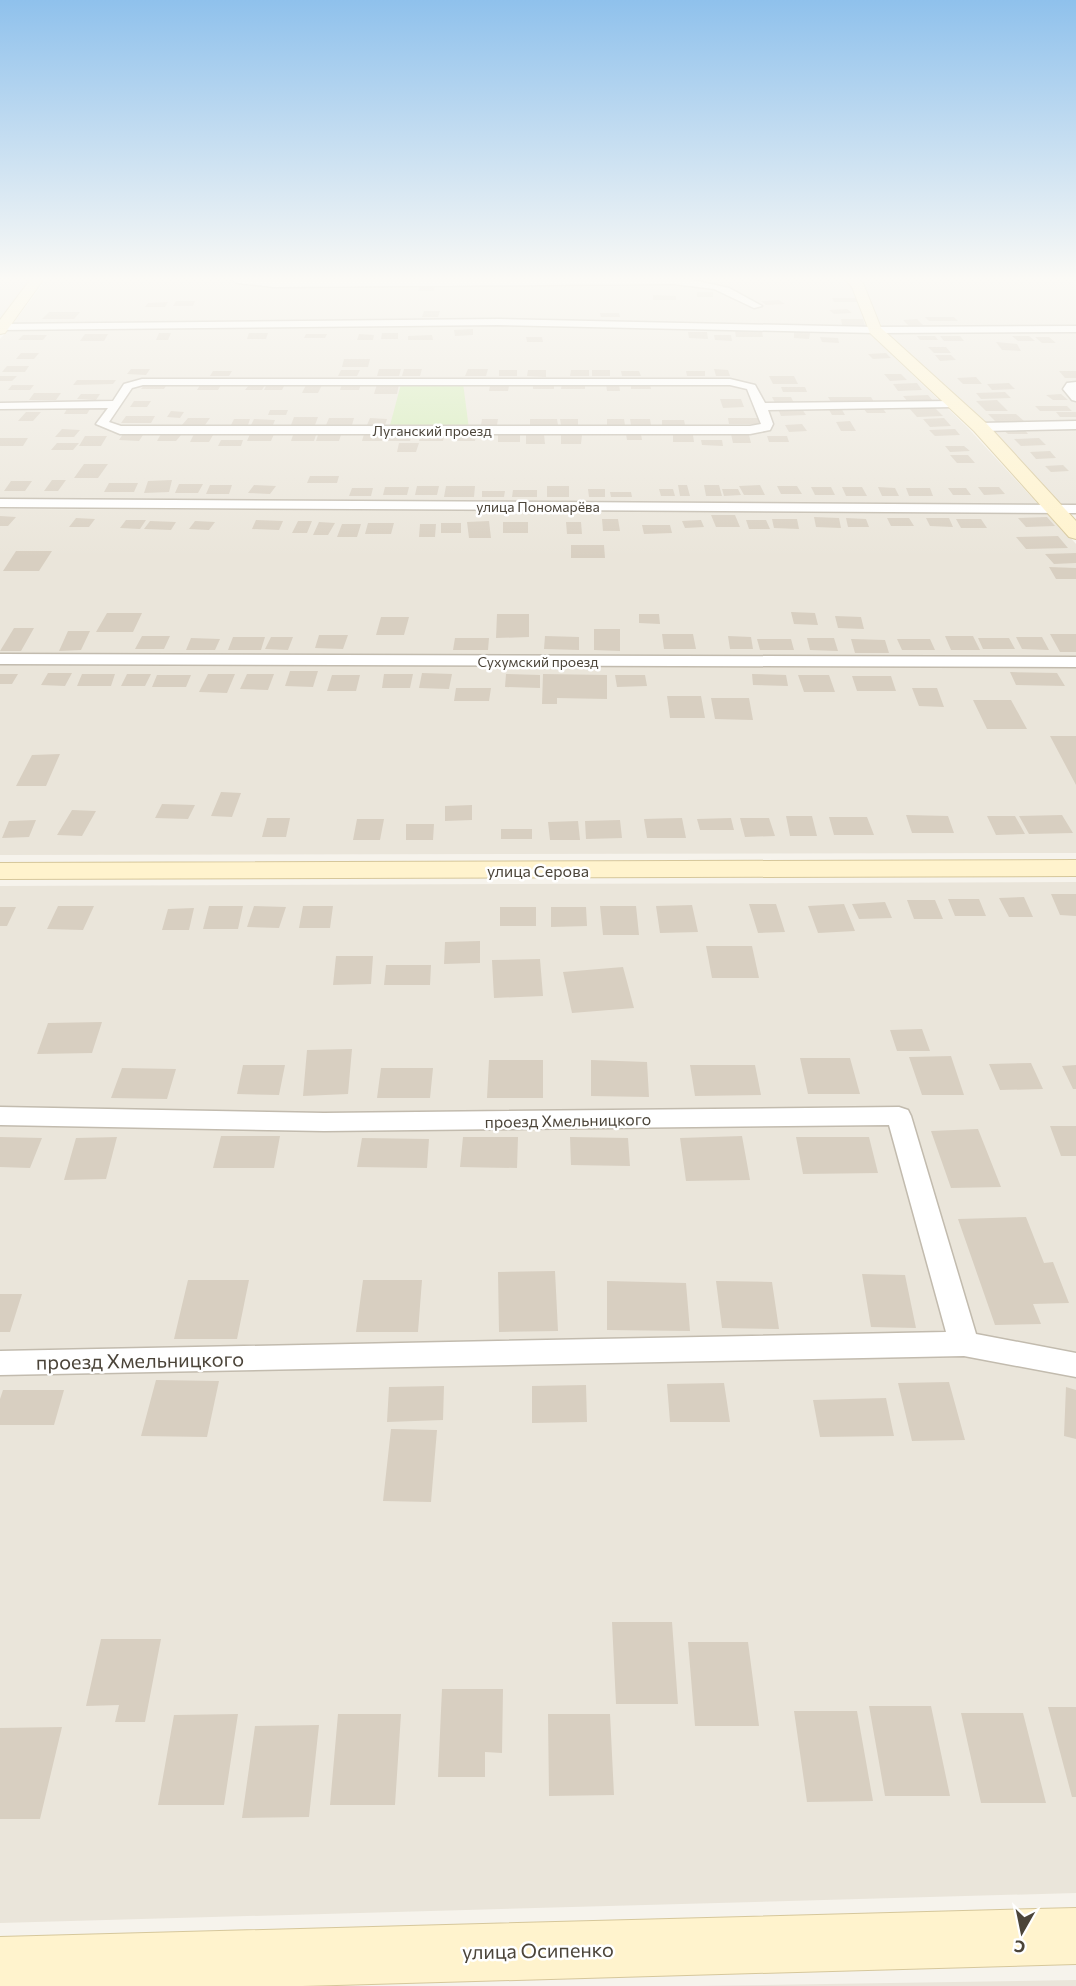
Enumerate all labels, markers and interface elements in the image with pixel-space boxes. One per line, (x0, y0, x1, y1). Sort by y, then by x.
street label: Луганский проезд (372, 422, 492, 439)
street label: улица Пономарёва (476, 498, 600, 515)
street label: Сухумский проезд (477, 653, 599, 670)
street label: улица Серова (487, 861, 589, 880)
street label: проезд Хмельницкого (485, 1109, 651, 1131)
street label: проезд Хмельницкого (36, 1346, 244, 1374)
north arrow (992, 1902, 1052, 1962)
street label: улица Осипенко (462, 1937, 614, 1963)
text: С (1013, 1937, 1026, 1958)

